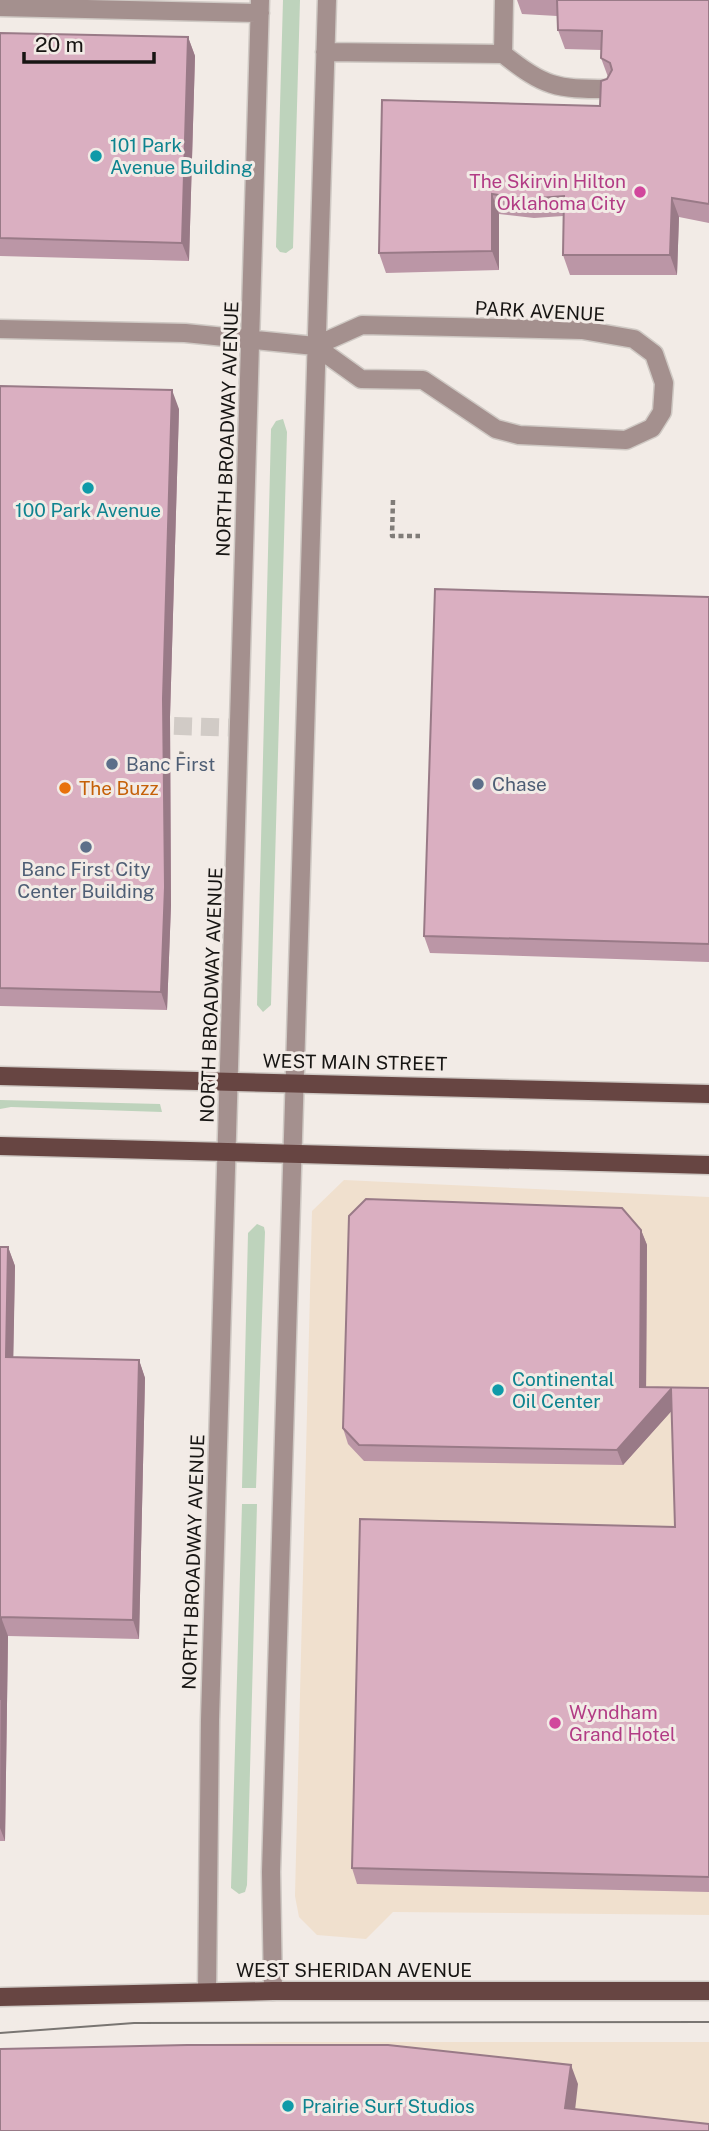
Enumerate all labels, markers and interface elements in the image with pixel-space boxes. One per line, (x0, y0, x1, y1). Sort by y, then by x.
scale bar (24, 21, 154, 65)
text: 20 m (35, 32, 84, 57)
place label: 101 Park Avenue Building (110, 134, 253, 178)
marker: 101 Park Avenue Building (88, 148, 104, 164)
place label: The Skirvin Hilton Oklahoma City (469, 170, 626, 214)
marker: The Skirvin Hilton Oklahoma City (632, 184, 648, 200)
street label: PARK AVENUE (474, 297, 606, 325)
street label: NORTH BROADWAY AVENUE (212, 301, 242, 557)
marker: 100 Park Avenue (80, 480, 96, 496)
place label: 100 Park Avenue (15, 499, 161, 521)
place label: Banc First (126, 753, 215, 775)
marker: Banc First (104, 756, 120, 772)
place label: Chase (492, 773, 547, 795)
marker: Chase (470, 776, 486, 792)
place label: The Buzz (79, 777, 159, 799)
marker: The Buzz (57, 780, 73, 796)
marker: Banc First City Center Building (78, 839, 94, 855)
place label: Banc First City Center Building (17, 858, 155, 902)
street label: NORTH BROADWAY AVENUE (196, 867, 226, 1123)
street label: WEST MAIN STREET (262, 1049, 448, 1075)
place label: Continental Oil Center (512, 1368, 614, 1412)
marker: Continental Oil Center (490, 1382, 506, 1398)
street label: NORTH BROADWAY AVENUE (178, 1434, 208, 1690)
place label: Wyndham Grand Hotel (569, 1701, 676, 1745)
marker: Wyndham Grand Hotel (547, 1715, 563, 1731)
street label: WEST SHERIDAN AVENUE (236, 1959, 472, 1981)
place label: Prairie Surf Studios (302, 2095, 475, 2117)
marker: Prairie Surf Studios (280, 2098, 296, 2114)

